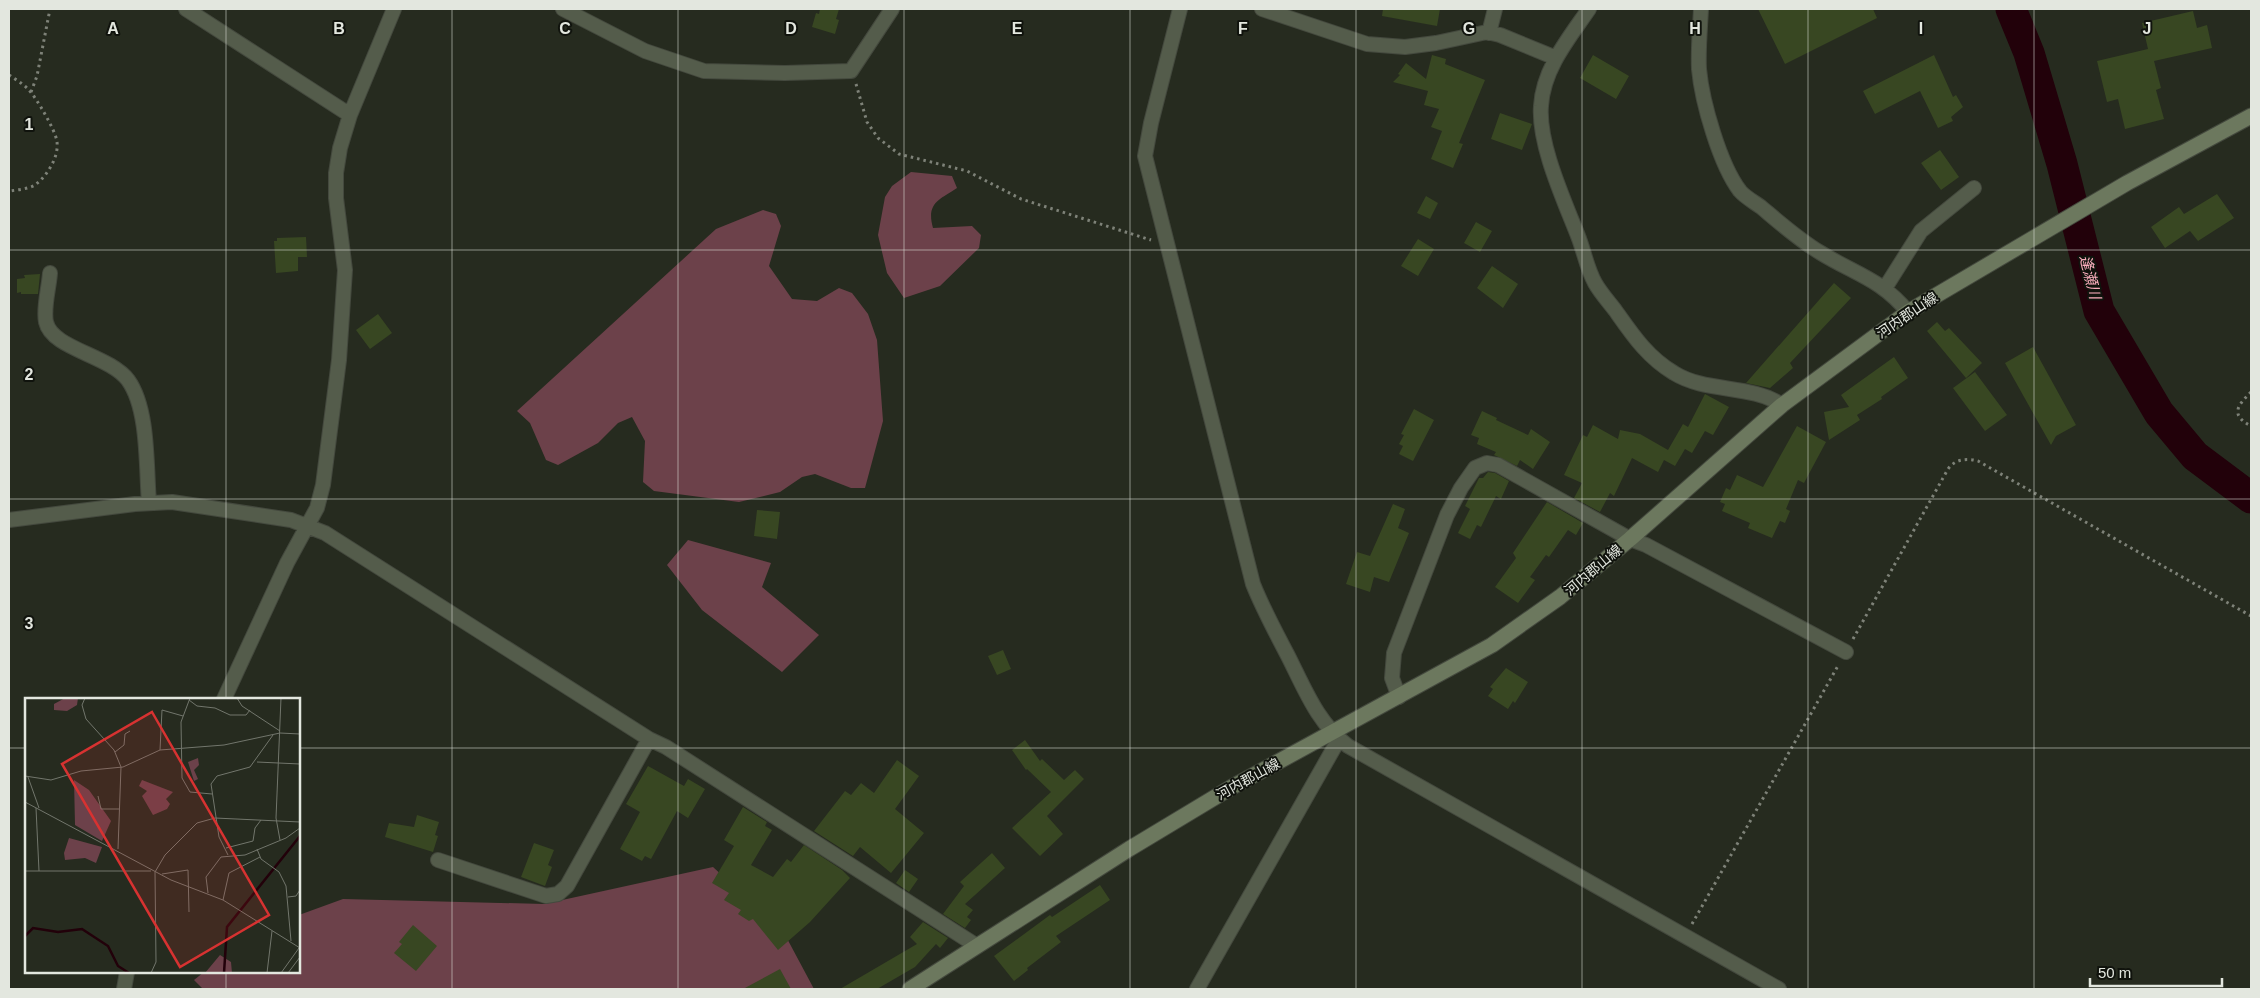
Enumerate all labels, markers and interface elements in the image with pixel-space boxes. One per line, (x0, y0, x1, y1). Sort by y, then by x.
text: A (107, 20, 119, 37)
text: B (333, 20, 345, 37)
text: C (559, 20, 571, 37)
text: D (785, 20, 797, 37)
text: E (1012, 20, 1023, 37)
text: F (1238, 20, 1248, 37)
text: G (1463, 20, 1475, 37)
text: H (1689, 20, 1701, 37)
text: I (1919, 20, 1923, 37)
text: J (2143, 20, 2151, 37)
text: 1 (25, 116, 34, 133)
water label: 逢瀬川 (2077, 253, 2105, 303)
street label: 河内郡山線 (1874, 289, 1940, 341)
text: 2 (25, 366, 34, 383)
street label: 河内郡山線 (1561, 541, 1625, 599)
text: 3 (25, 615, 34, 632)
inset map (25, 698, 300, 973)
street label: 河内郡山線 (1214, 755, 1282, 803)
scale bar (2090, 956, 2222, 988)
text: 50 m (2098, 964, 2131, 981)

